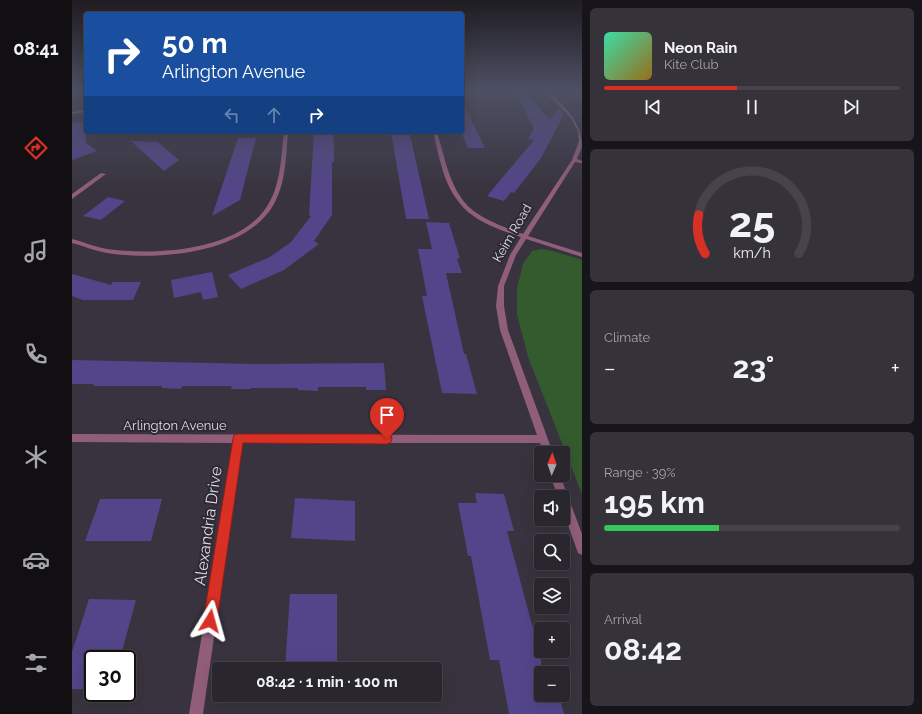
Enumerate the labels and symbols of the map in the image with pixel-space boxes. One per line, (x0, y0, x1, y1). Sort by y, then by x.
street label: Keim Road (489, 201, 535, 265)
pin (370, 398, 404, 439)
street label: Arlington Avenue (123, 418, 227, 433)
north arrow (534, 446, 570, 482)
street label: Alexandria Drive (190, 465, 226, 587)
position arrow (189, 600, 231, 642)
speed limit sign: 30 (84, 650, 136, 702)

